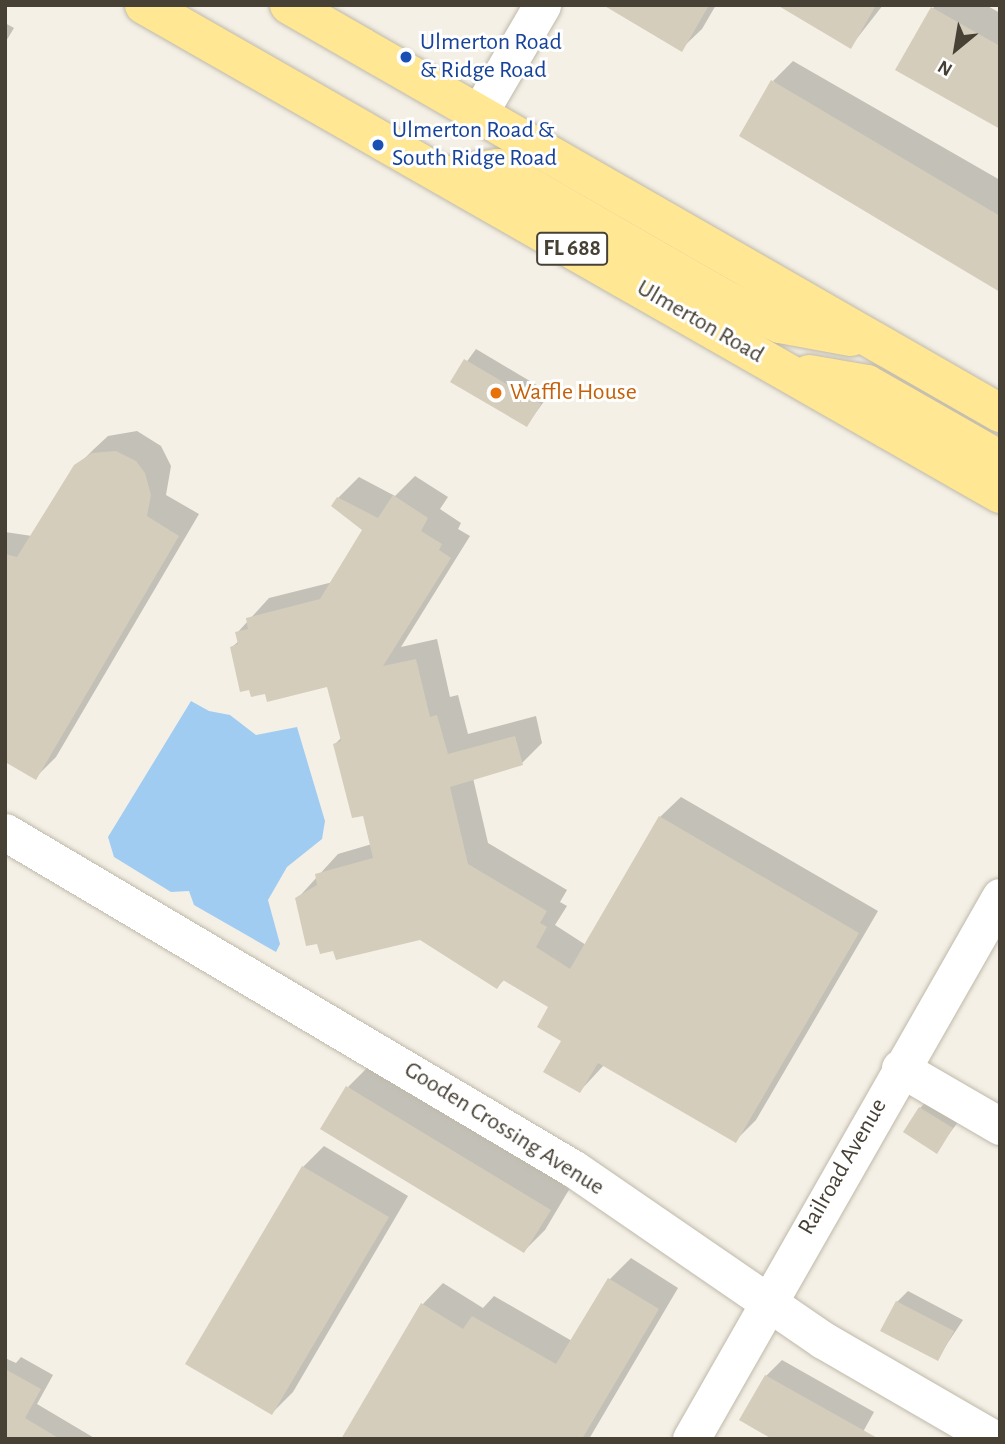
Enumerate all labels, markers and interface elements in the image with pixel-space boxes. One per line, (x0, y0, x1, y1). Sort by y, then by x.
north arrow (921, 14, 991, 84)
place label: Ulmerton Road & Ridge Road (420, 29, 562, 85)
marker: Ulmerton Road & Ridge Road (398, 49, 414, 65)
text: N (935, 56, 956, 79)
place label: Ulmerton Road & South Ridge Road (392, 117, 557, 173)
marker: Ulmerton Road & South Ridge Road (370, 137, 386, 153)
road number: FL 688 (535, 230, 609, 268)
street label: Ulmerton Road (631, 274, 769, 370)
place label: Waffle House (510, 379, 637, 407)
marker: Waffle House (488, 385, 504, 401)
street label: Gooden Crossing Avenue (399, 1056, 609, 1202)
street label: Railroad Avenue (792, 1094, 894, 1240)

